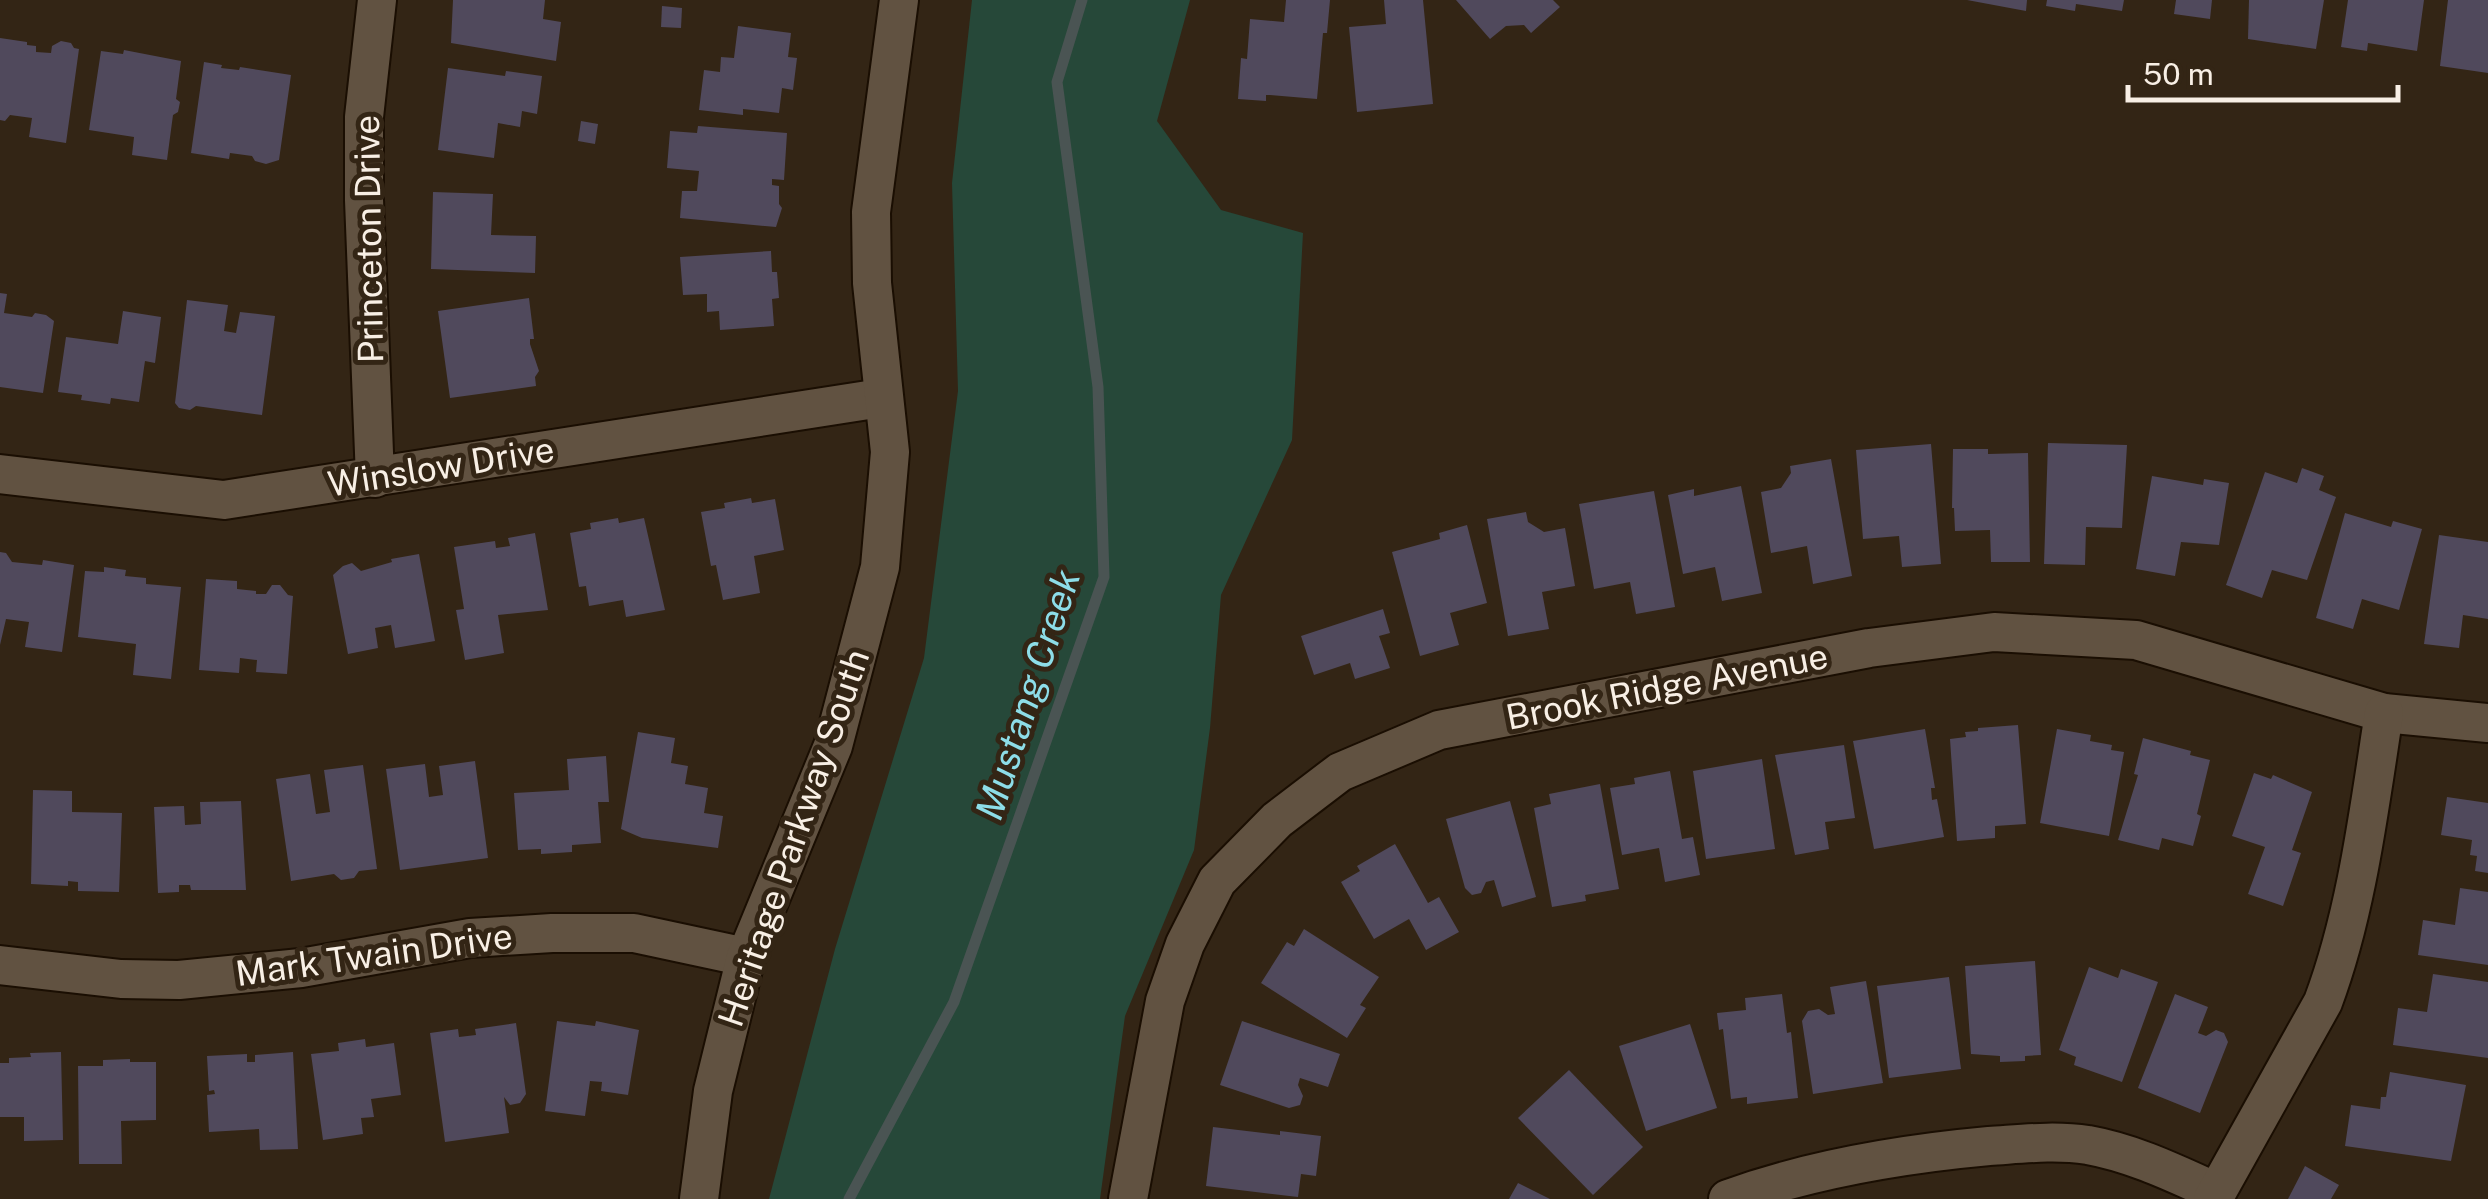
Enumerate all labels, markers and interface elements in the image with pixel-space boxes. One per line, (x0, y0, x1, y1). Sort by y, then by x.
scale bar (2128, 40, 2398, 102)
text: 50 m (2143, 56, 2214, 92)
street label: Princeton Drive (346, 114, 391, 364)
street label: Winslow Drive (325, 428, 557, 505)
water label: Mustang Creek (966, 564, 1089, 826)
street label: Brook Ridge Avenue (1502, 635, 1831, 738)
street label: Heritage Parkway South (710, 644, 877, 1032)
street label: Mark Twain Drive (233, 915, 515, 994)

